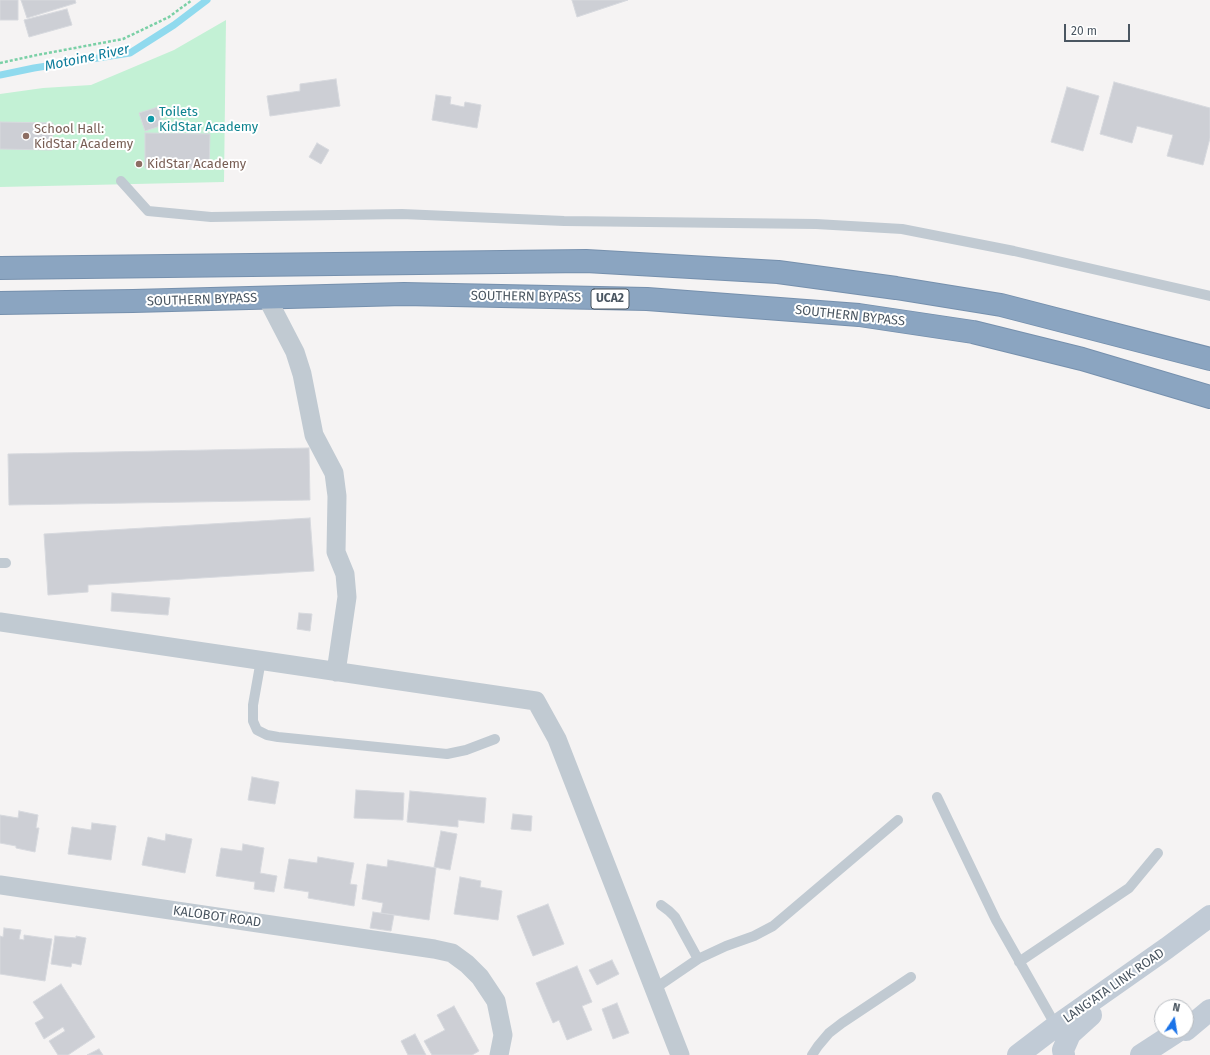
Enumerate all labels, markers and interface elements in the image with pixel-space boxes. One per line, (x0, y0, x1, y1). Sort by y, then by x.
scale bar (1066, 16, 1132, 42)
text: 20 m (1071, 24, 1097, 38)
water label: Motoine River (43, 41, 131, 75)
place label: Toilets KidStar Academy (159, 104, 258, 135)
marker: Toilets KidStar Academy (146, 114, 156, 124)
place label: School Hall: KidStar Academy (34, 121, 133, 152)
marker: School Hall: KidStar Academy (21, 131, 31, 141)
place label: KidStar Academy (147, 156, 246, 172)
marker: KidStar Academy (134, 159, 144, 169)
street label: SOUTHERN BYPASS (471, 288, 581, 306)
road number: UCA2 (591, 289, 629, 309)
street label: SOUTHERN BYPASS (147, 290, 257, 310)
street label: SOUTHERN BYPASS (794, 302, 906, 330)
street label: KALOBOT ROAD (172, 903, 262, 931)
street label: LANG'ATA LINK ROAD (1060, 945, 1168, 1027)
north arrow (1154, 999, 1194, 1039)
text: N (1171, 1001, 1181, 1015)

